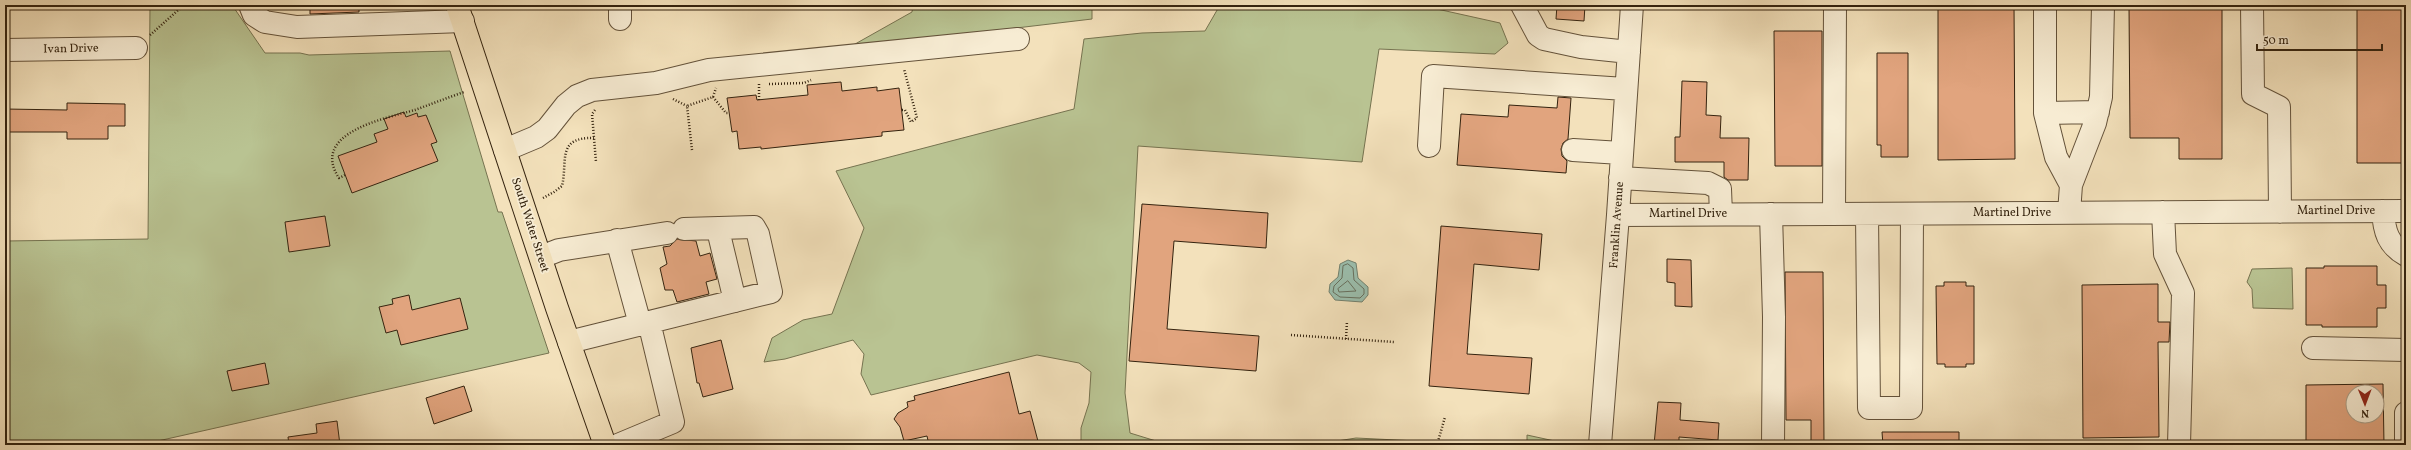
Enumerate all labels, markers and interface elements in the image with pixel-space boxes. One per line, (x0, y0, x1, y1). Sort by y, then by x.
scale bar (2257, 26, 2382, 52)
text: 50 m (2263, 33, 2289, 49)
street label: Ivan Drive (43, 41, 99, 57)
street label: South Water Street (507, 176, 553, 274)
street label: Franklin Avenue (1606, 181, 1628, 269)
street label: Martinel Drive (2297, 203, 2375, 219)
street label: Martinel Drive (1973, 205, 2051, 221)
street label: Martinel Drive (1649, 206, 1727, 222)
north arrow (2345, 384, 2385, 424)
text: N (2361, 405, 2369, 420)

